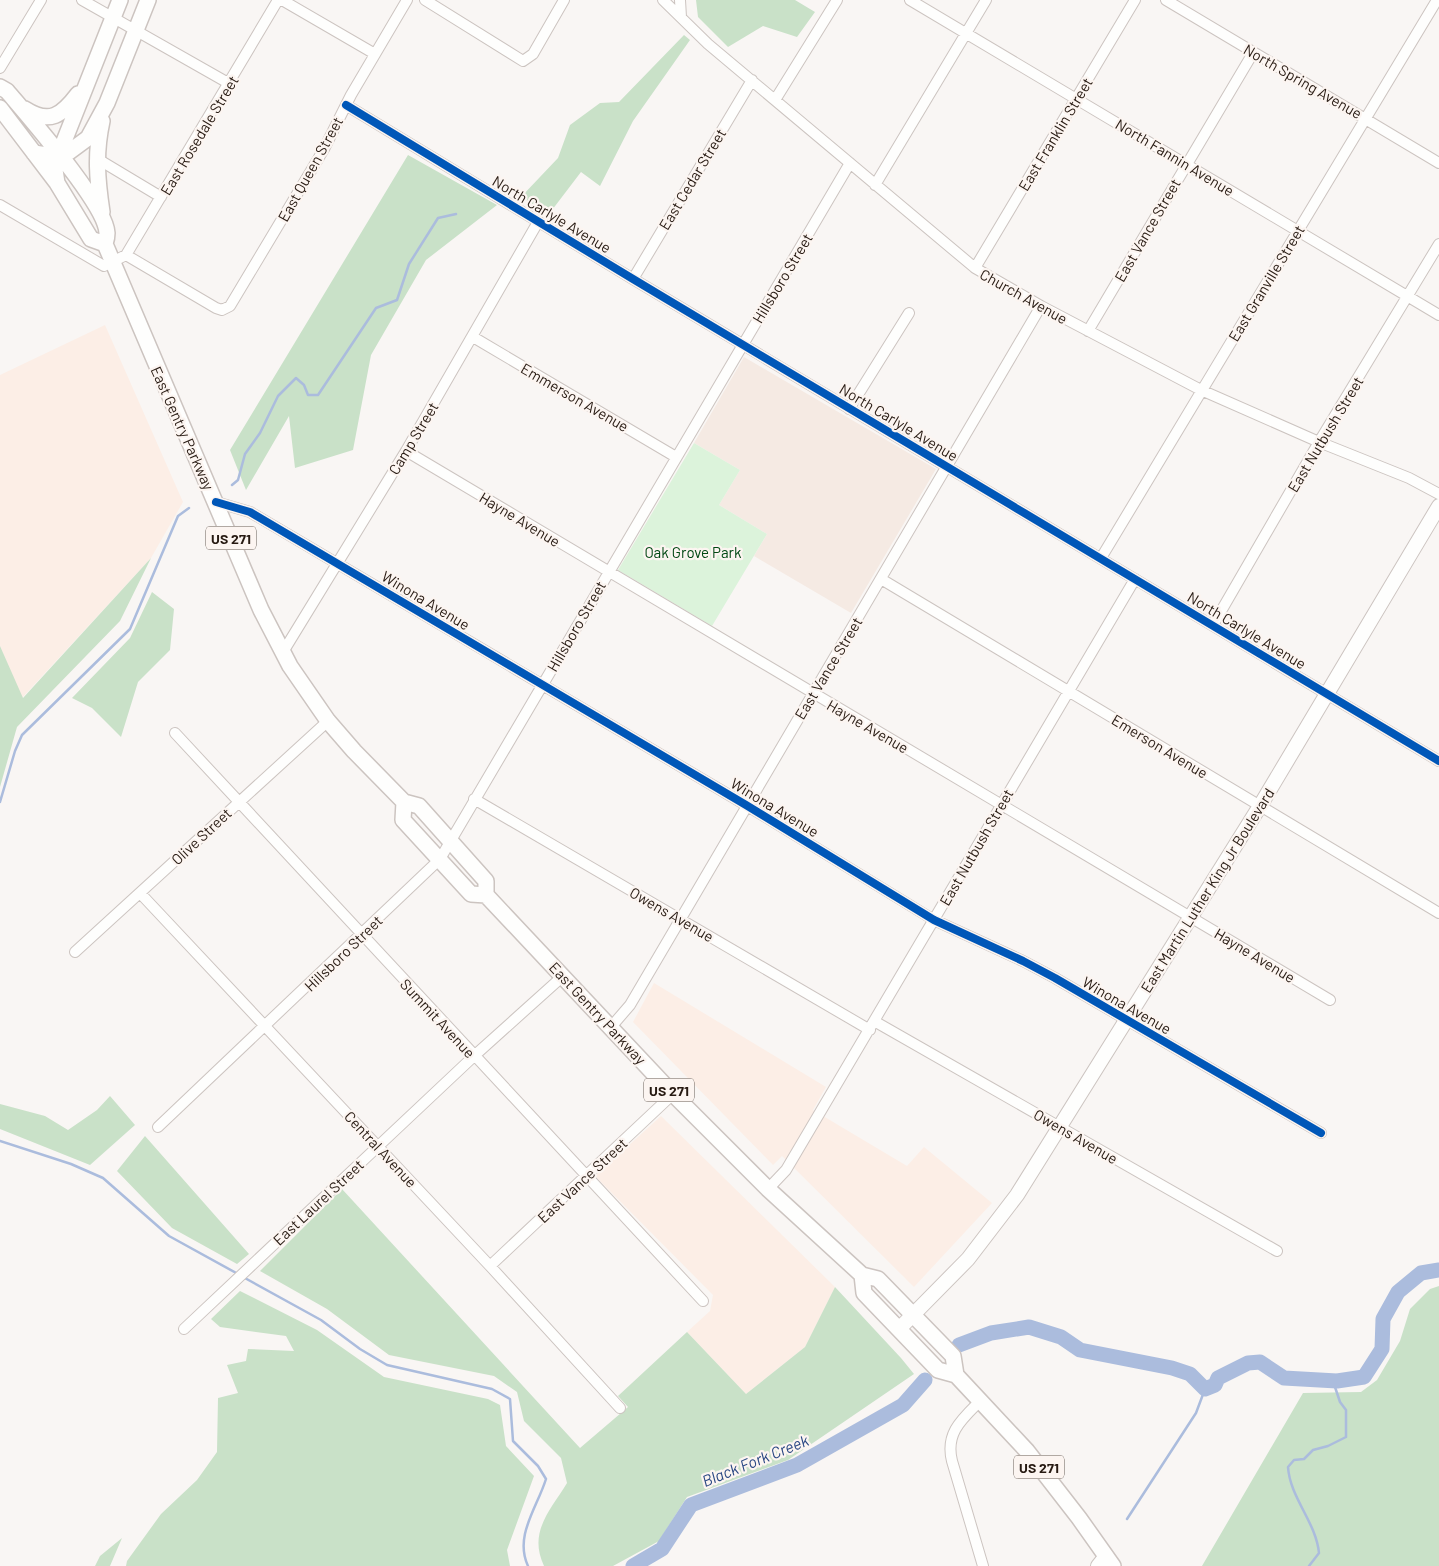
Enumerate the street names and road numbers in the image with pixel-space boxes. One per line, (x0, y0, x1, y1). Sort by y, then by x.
street label: North Spring Avenue (1241, 40, 1365, 122)
street label: East Rosedale Street (156, 72, 242, 198)
street label: East Franklin Street (1014, 74, 1096, 194)
street label: East Queen Street (274, 113, 346, 225)
street label: North Fannin Avenue (1113, 115, 1237, 199)
street label: East Cedar Street (655, 125, 729, 233)
street label: North Carlyle Avenue (489, 171, 615, 257)
street label: East Vance Street (1110, 175, 1184, 285)
street label: East Granville Street (1224, 222, 1308, 344)
street label: Hillsboro Street (748, 230, 816, 326)
street label: Church Avenue (977, 265, 1071, 327)
street label: Emmerson Avenue (518, 359, 632, 435)
street label: East Gentry Parkway (148, 363, 218, 493)
street label: East Nutbush Street (1283, 373, 1367, 495)
street label: North Carlyle Avenue (836, 379, 962, 465)
street label: Camp Street (384, 399, 442, 477)
street label: Hayne Avenue (476, 488, 564, 550)
road number: US 271 (206, 526, 256, 550)
street label: Winona Avenue (379, 567, 473, 633)
street label: Hillsboro Street (543, 578, 609, 674)
street label: North Carlyle Avenue (1184, 587, 1310, 673)
street label: East Vance Street (790, 614, 866, 722)
street label: Hayne Avenue (824, 695, 912, 757)
street label: Emerson Avenue (1109, 710, 1211, 782)
street label: Winona Avenue (728, 774, 822, 840)
street label: East Martin Luther King Jr Boulevard (1136, 784, 1278, 996)
street label: East Nutbush Street (935, 786, 1017, 908)
street label: Olive Street (167, 804, 235, 868)
street label: Owens Avenue (627, 883, 717, 945)
street label: Hillsboro Street (300, 911, 386, 995)
street label: Hayne Avenue (1211, 924, 1299, 986)
street label: East Gentry Parkway (546, 958, 650, 1068)
street label: Winona Avenue (1079, 972, 1175, 1038)
street label: Summit Avenue (397, 975, 479, 1061)
road number: US 271 (644, 1078, 694, 1102)
street label: Owens Avenue (1031, 1105, 1121, 1167)
street label: Central Avenue (341, 1107, 421, 1191)
street label: East Vance Street (533, 1134, 631, 1226)
street label: East Laurel Street (269, 1155, 367, 1249)
road number: US 271 (1014, 1455, 1064, 1478)

